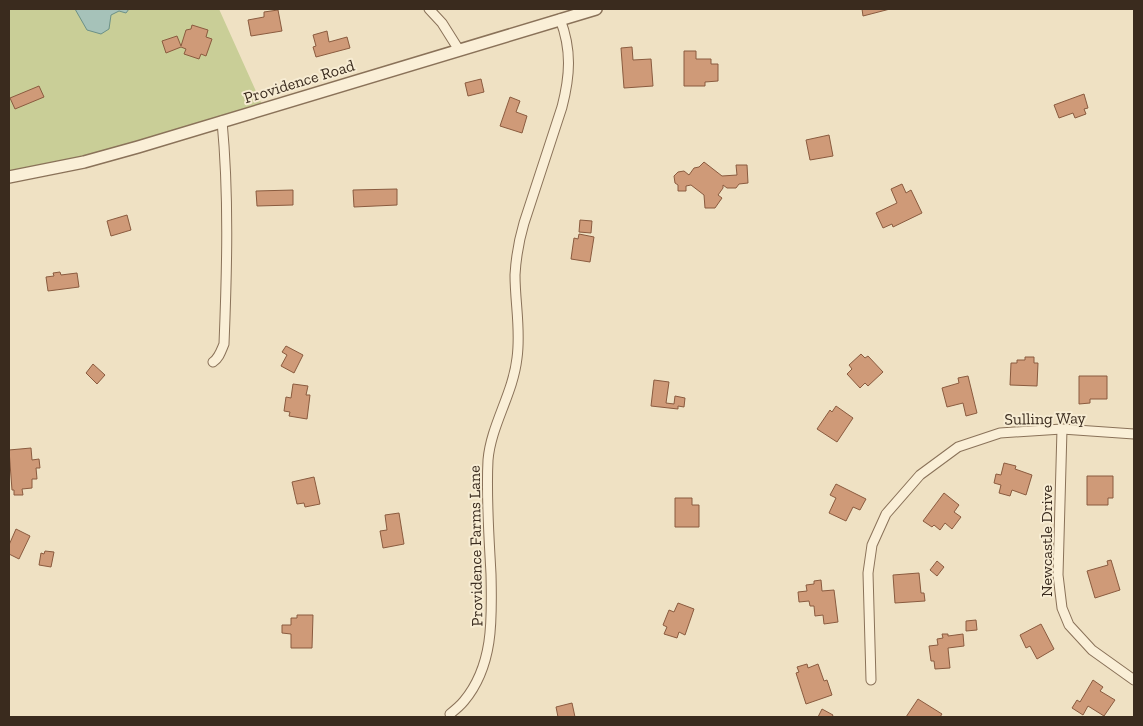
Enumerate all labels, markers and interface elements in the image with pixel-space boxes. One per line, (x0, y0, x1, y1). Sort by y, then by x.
street label: Providence Road (241, 56, 357, 107)
street label: Sulling Way (1004, 408, 1087, 429)
street label: Providence Farms Lane (465, 465, 486, 627)
street label: Newcastle Drive (1037, 485, 1056, 597)

